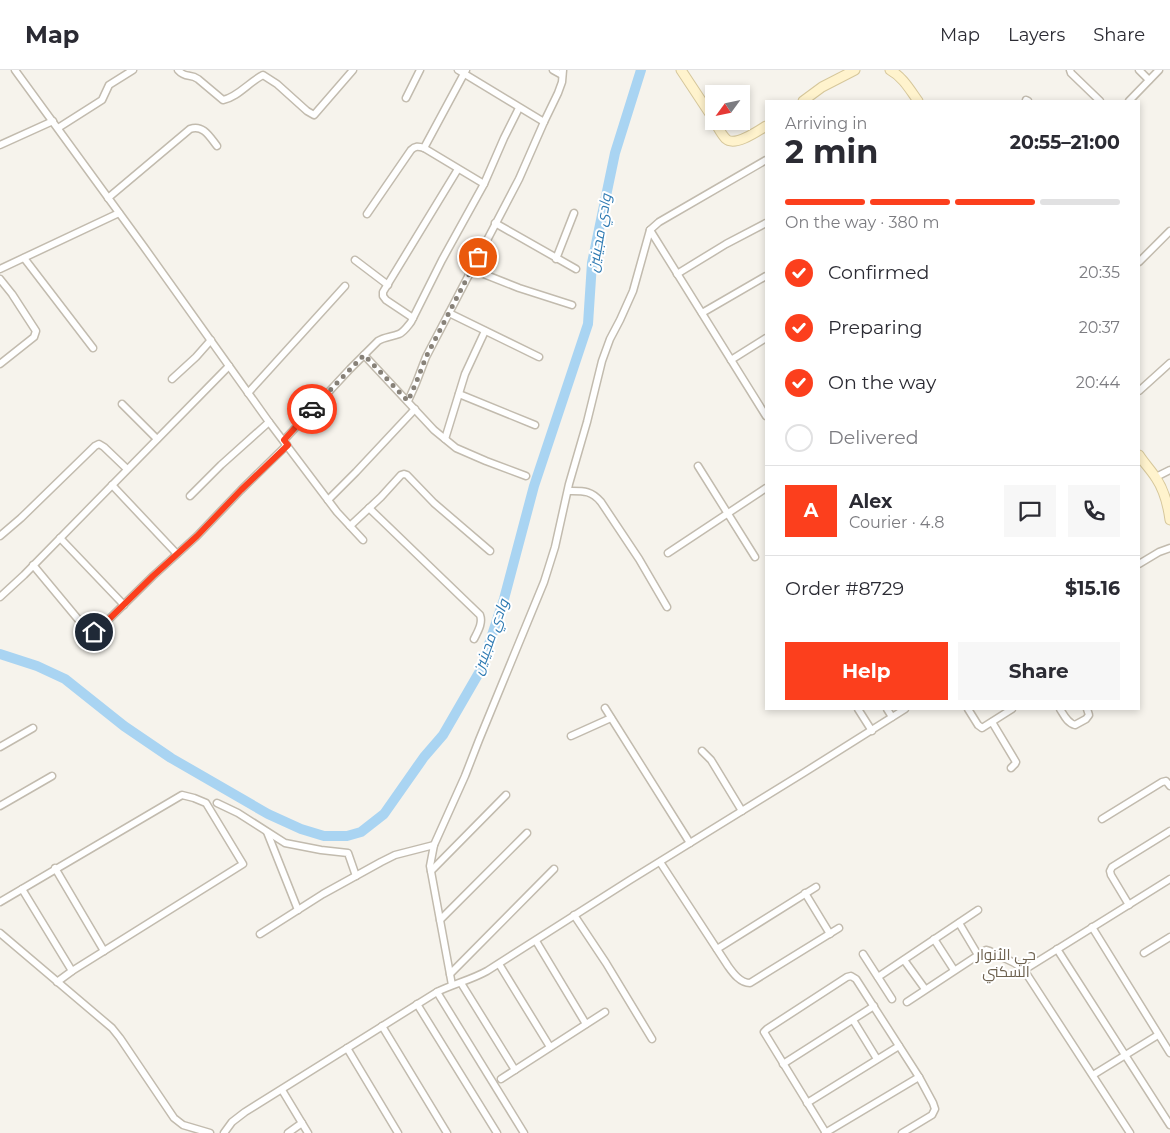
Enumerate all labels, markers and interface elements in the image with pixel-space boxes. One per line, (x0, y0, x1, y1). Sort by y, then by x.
text: Map (25, 20, 79, 49)
text: Map (940, 24, 980, 46)
text: Layers (1008, 24, 1065, 46)
text: Share (1093, 24, 1145, 46)
north arrow (705, 85, 750, 130)
map controls (705, 85, 750, 130)
text: Arriving in (785, 114, 867, 133)
text: 20:55–21:00 (1010, 131, 1120, 154)
text: 2 min (785, 132, 878, 171)
water label: وادي مجينين (583, 192, 618, 274)
text: On the way · 380 m (785, 213, 940, 232)
pin (457, 236, 499, 278)
icon: bag (464, 243, 492, 271)
icon: check (785, 259, 813, 287)
text: Confirmed (828, 261, 929, 284)
text: 20:35 (1079, 263, 1120, 282)
icon: check (785, 314, 813, 342)
text: Preparing (828, 316, 923, 339)
text: 20:37 (1079, 318, 1120, 337)
icon: check (785, 369, 813, 397)
text: On the way (828, 371, 936, 394)
text: 20:44 (1076, 373, 1120, 392)
courier (287, 384, 337, 434)
icon: car (298, 395, 326, 423)
text: Delivered (828, 426, 919, 449)
button: chat (1004, 485, 1056, 537)
button: phone (1068, 485, 1120, 537)
text: Alex (849, 490, 892, 513)
text: A (804, 499, 818, 522)
text: Courier · 4.8 (849, 513, 945, 532)
text: Order #8729 (785, 577, 904, 600)
text: $15.16 (1065, 577, 1120, 600)
water label: وادي مجينين (468, 596, 516, 678)
pin (73, 611, 115, 653)
icon: home (80, 618, 108, 646)
button: Help (785, 642, 948, 700)
button: Share (958, 642, 1120, 700)
district label: حي الأنوار السكني (975, 945, 1036, 984)

